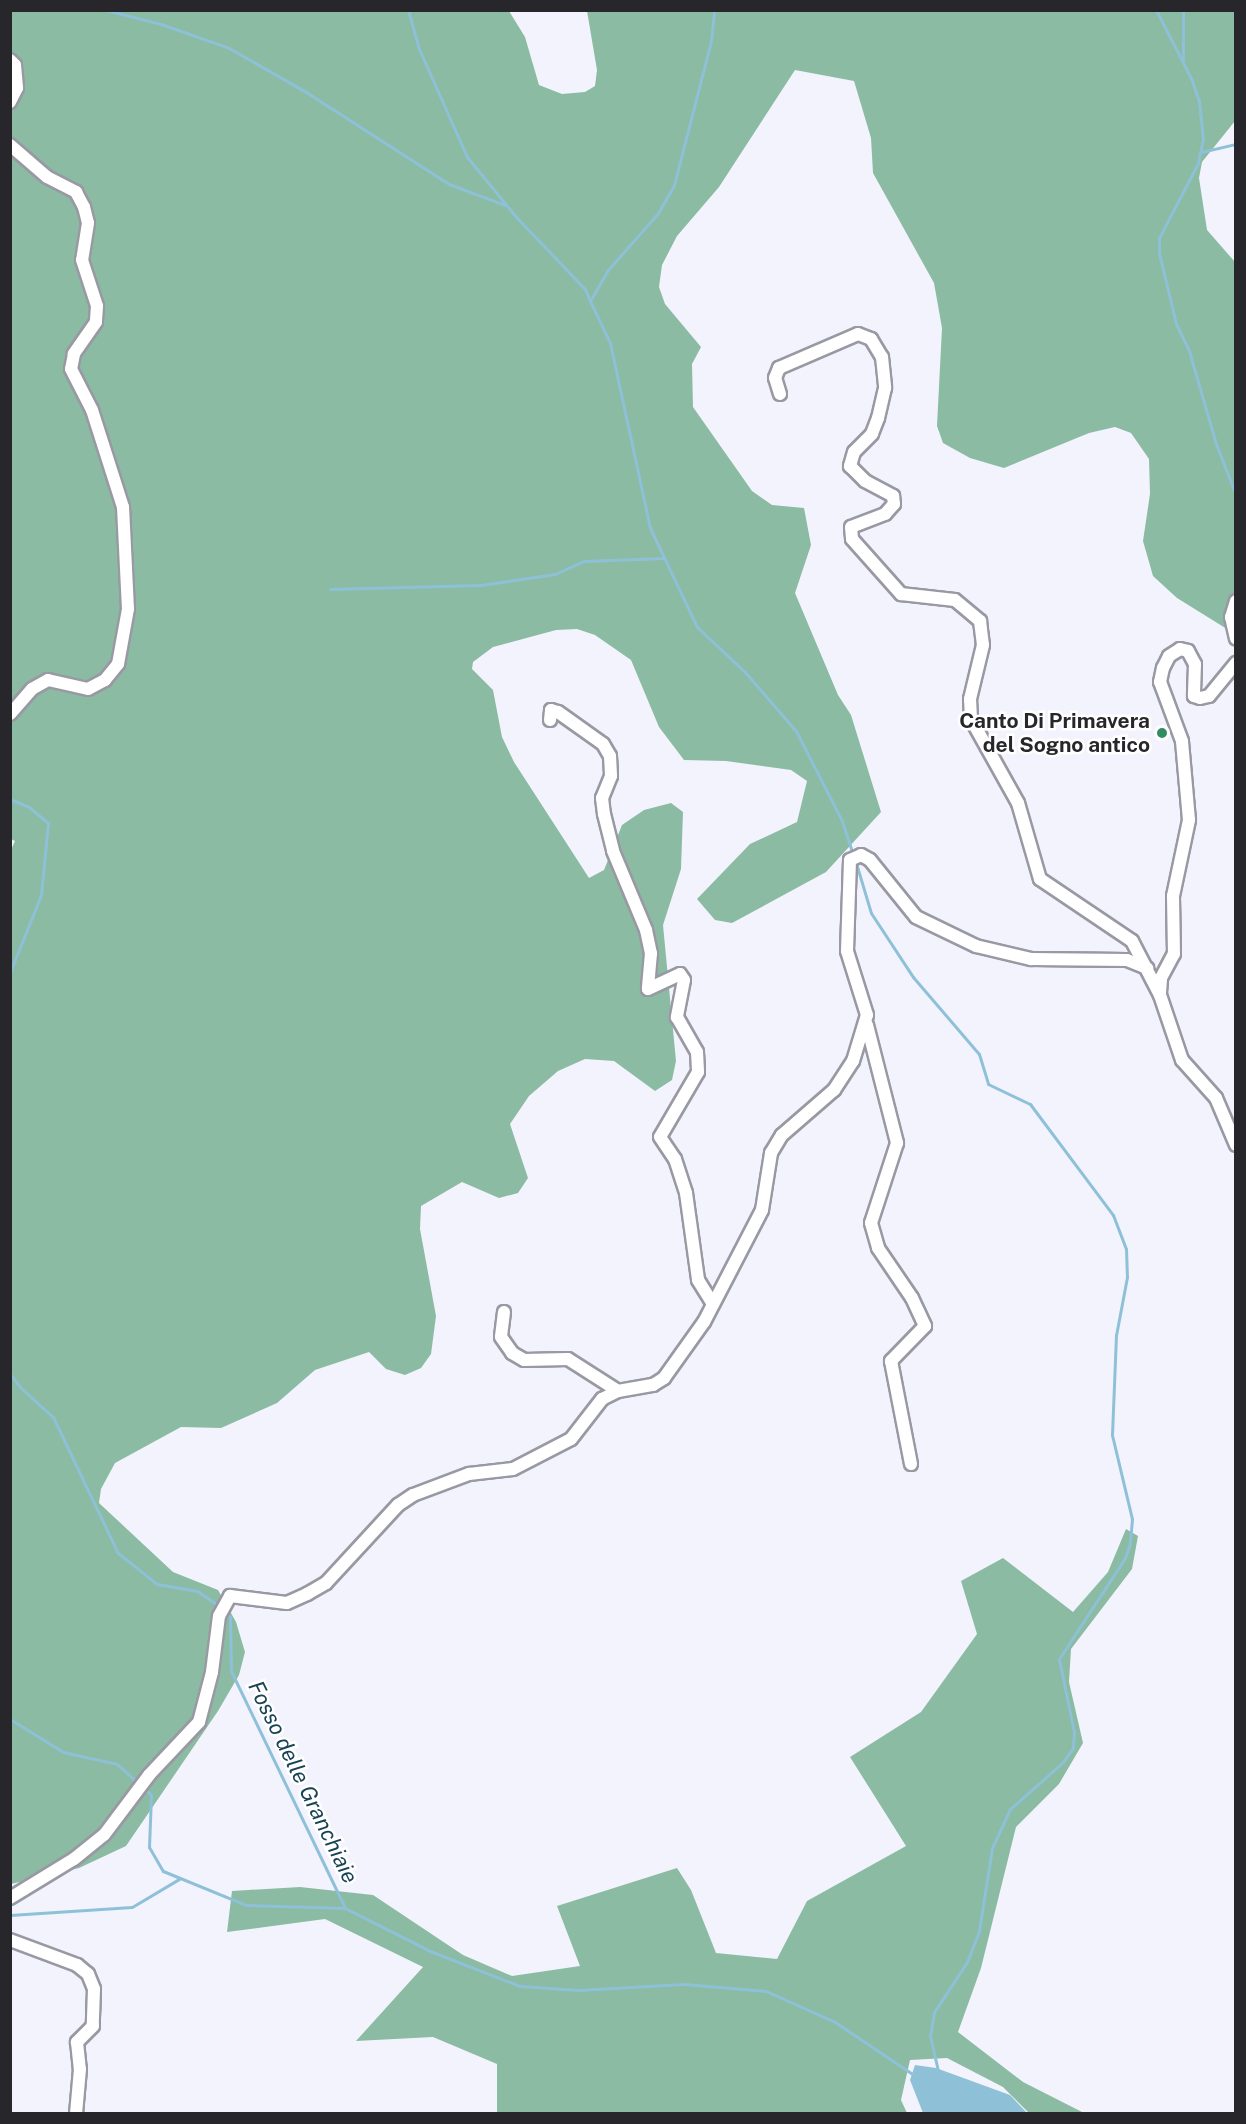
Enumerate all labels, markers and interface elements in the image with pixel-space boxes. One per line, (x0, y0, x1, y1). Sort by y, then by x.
place label: Canto Di Primavera del Sogno antico (959, 708, 1150, 758)
marker: Canto Di Primavera del Sogno antico (1155, 726, 1169, 740)
water label: Fosso delle Granchiaie (242, 1676, 364, 1888)

